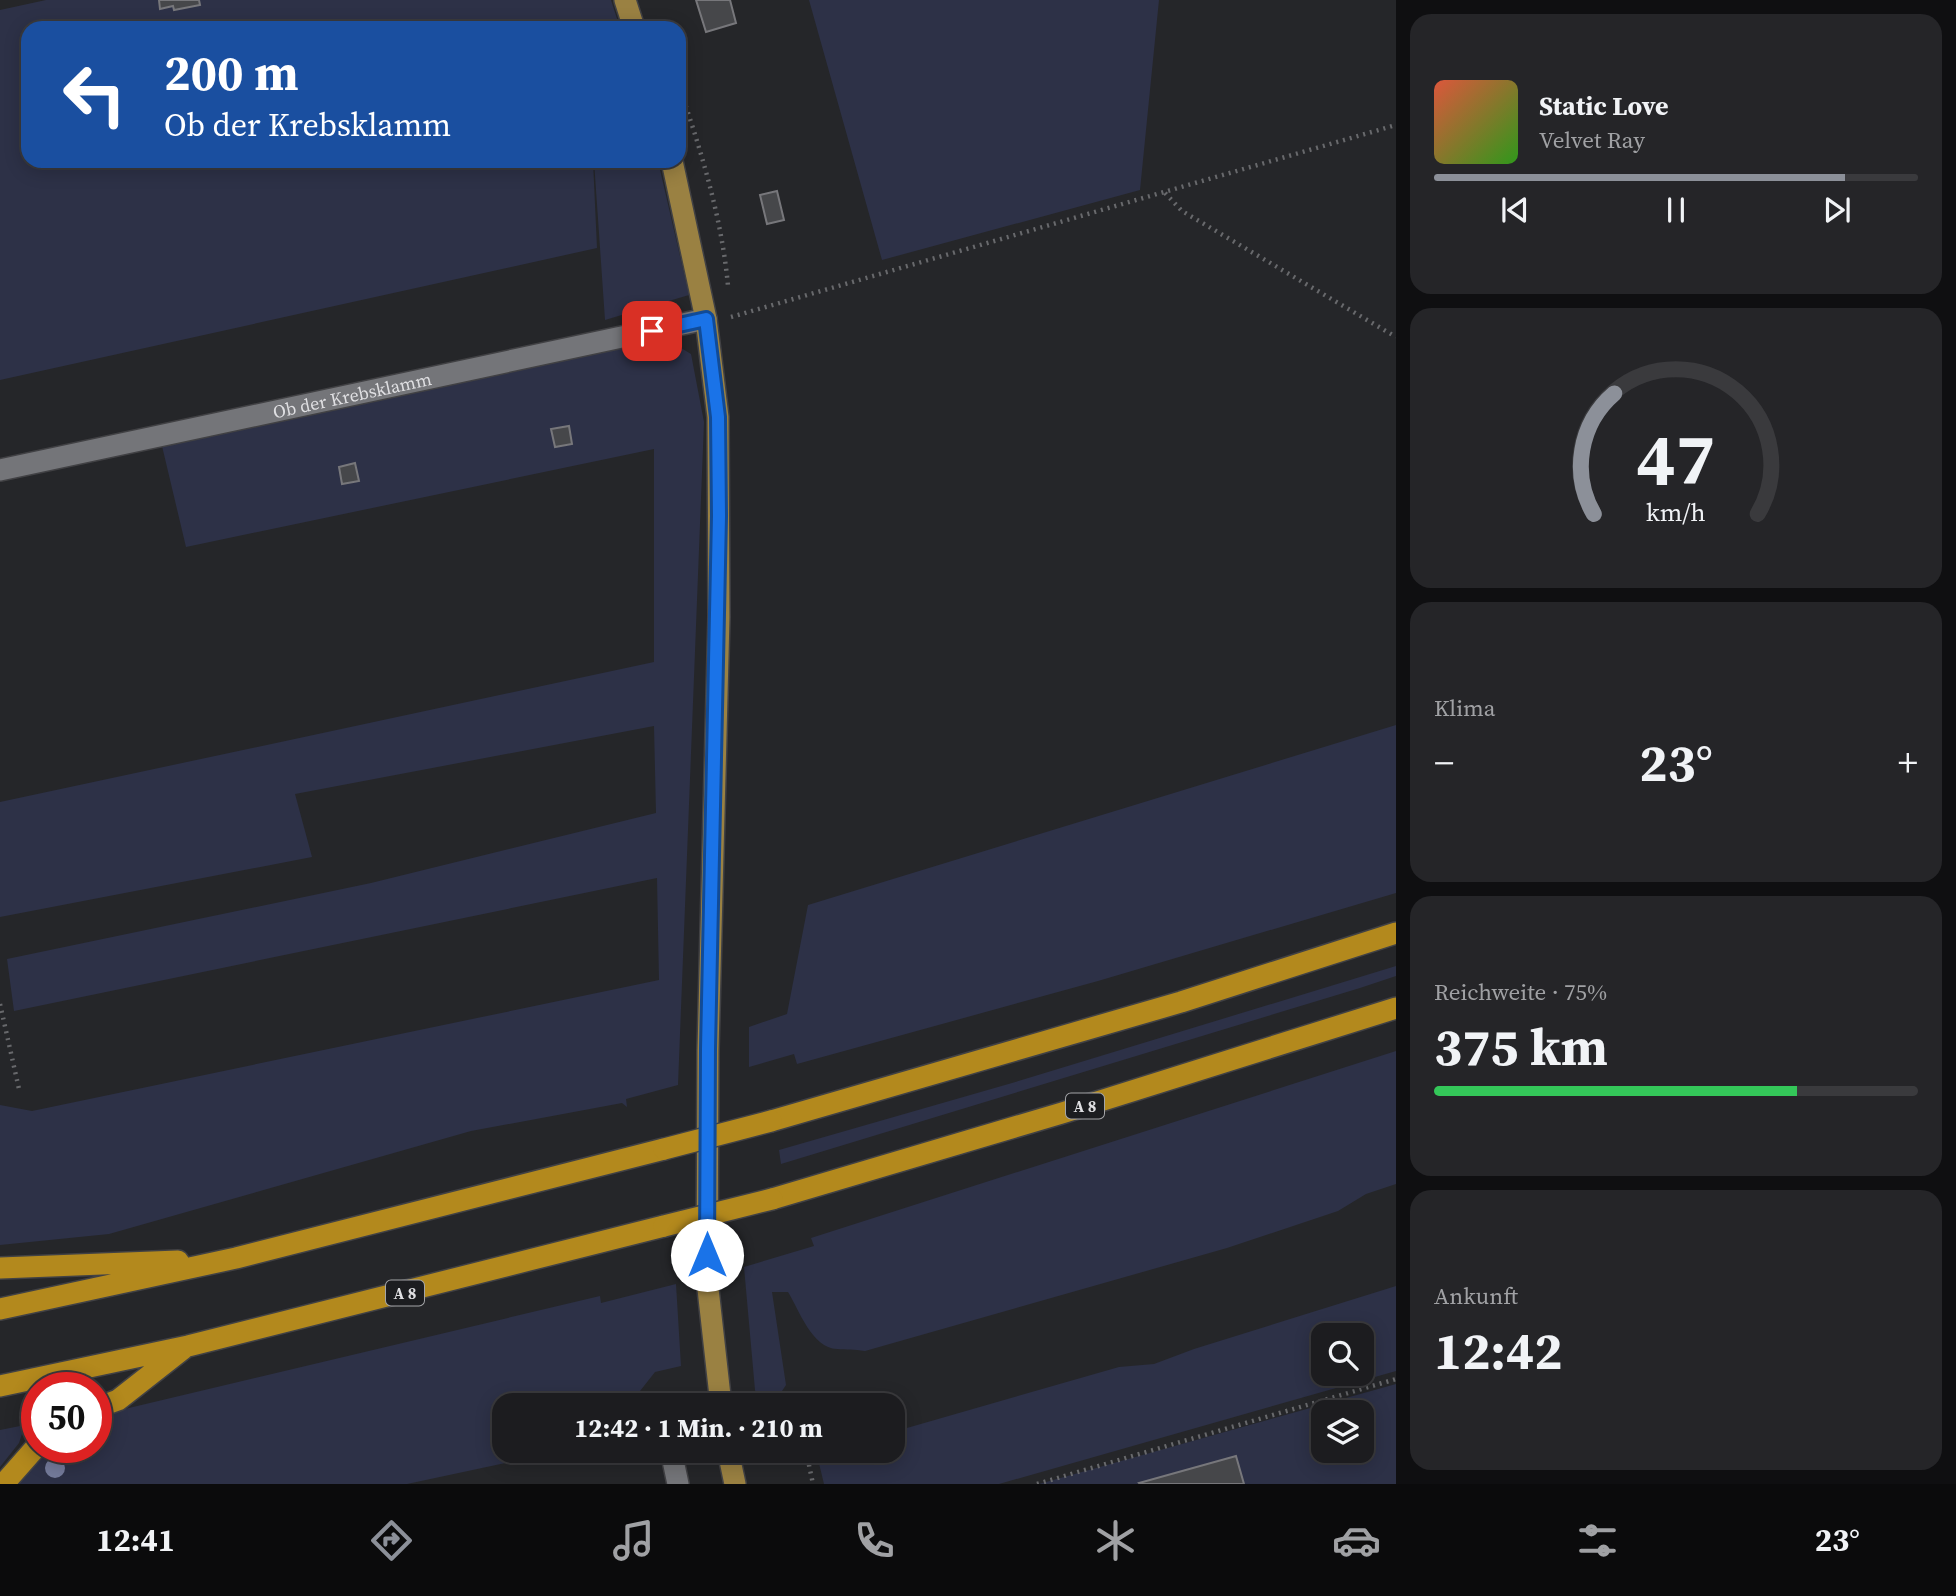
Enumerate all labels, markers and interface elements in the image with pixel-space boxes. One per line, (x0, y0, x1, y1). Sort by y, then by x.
text: 200 m (164, 39, 299, 106)
icon: left (49, 49, 140, 140)
text: Static Love (1539, 88, 1668, 124)
text: Ob der Krebsklamm (164, 103, 451, 147)
text: Velvet Ray (1539, 124, 1645, 156)
icon: previous (1496, 191, 1534, 229)
icon: pause (1657, 191, 1695, 229)
icon: next (1818, 191, 1856, 229)
pin (622, 301, 682, 361)
icon: arrive (633, 312, 671, 350)
street label: Ob der Krebsklamm (270, 366, 434, 424)
text: 47 (1637, 409, 1715, 508)
text: km/h (1646, 495, 1706, 529)
text: Klima (1434, 692, 1495, 724)
text: 23° (1639, 727, 1713, 798)
text: − (1434, 737, 1454, 789)
text: + (1898, 737, 1918, 789)
text: Reichweite · 75% (1434, 976, 1607, 1008)
text: 375 km (1434, 1011, 1608, 1082)
road number: A 8 (1066, 1094, 1104, 1118)
position arrow (670, 1218, 744, 1292)
road number: A 8 (386, 1280, 424, 1306)
text: Ankunft (1434, 1280, 1518, 1312)
text: 12:42 (1434, 1315, 1562, 1386)
map controls (1311, 1323, 1374, 1463)
button: search (1311, 1323, 1374, 1386)
speed limit sign: 50 (21, 1372, 112, 1463)
button: layers (1311, 1400, 1374, 1463)
text: 12:42 · 1 Min. · 210 m (574, 1410, 823, 1446)
icon: directions (367, 1516, 416, 1565)
icon: music (609, 1516, 658, 1565)
icon: phone (850, 1516, 899, 1565)
icon: climate (1091, 1516, 1140, 1565)
icon: car (1332, 1516, 1381, 1565)
icon: filters (1573, 1516, 1622, 1565)
text: 12:41 (96, 1518, 175, 1562)
text: 23° (1815, 1518, 1860, 1562)

